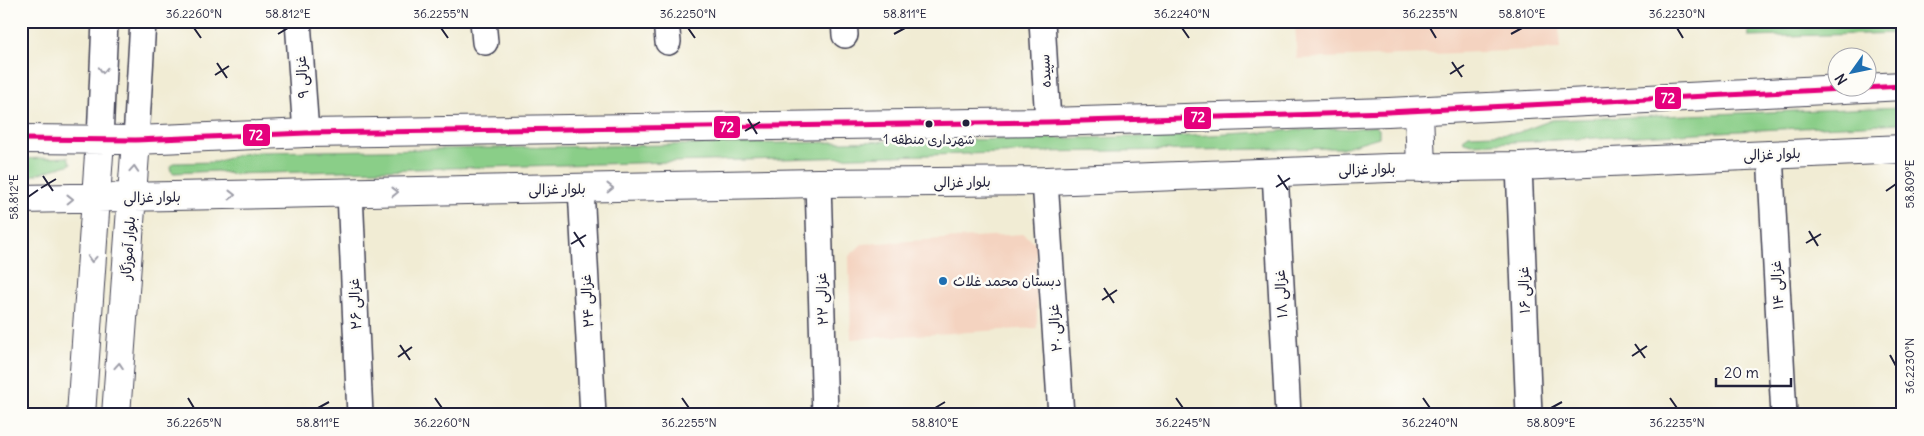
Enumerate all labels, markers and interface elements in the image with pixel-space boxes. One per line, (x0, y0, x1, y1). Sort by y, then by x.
text: 36.2260°N (166, 6, 222, 21)
text: 58.812°E (265, 6, 311, 21)
text: 36.2255°N (413, 6, 469, 21)
text: 36.2250°N (660, 6, 716, 21)
text: 58.811°E (883, 6, 927, 21)
text: 36.2240°N (1154, 6, 1210, 21)
text: 36.2235°N (1402, 6, 1458, 21)
text: 58.810°E (1499, 6, 1545, 21)
text: 36.2230°N (1649, 6, 1705, 21)
north arrow (1826, 48, 1876, 98)
street label: سپیده (1035, 54, 1056, 88)
street label: غزالی ۹ (292, 55, 312, 99)
one-way arrow (97, 66, 108, 74)
text: N (1831, 70, 1851, 88)
line badge: 72 (1654, 86, 1682, 110)
text: 72 (1661, 89, 1676, 107)
line badge: 72 (1183, 106, 1212, 130)
text: 72 (1191, 108, 1206, 126)
line badge: 72 (713, 115, 741, 139)
text: 72 (720, 118, 735, 136)
unlabelled marker (961, 118, 971, 128)
marker: شهرداری منطقه 1 (924, 119, 934, 129)
line badge: 72 (242, 123, 271, 147)
text: 72 (249, 126, 264, 144)
place label: شهرداری منطقه 1 (883, 131, 975, 148)
street label: بلوار غزالی (1743, 144, 1801, 164)
street label: بلوار غزالی (1338, 159, 1396, 179)
text: 58.809°E (1902, 159, 1917, 209)
one-way arrow (128, 165, 139, 173)
street label: بلوار غزالی (933, 173, 991, 191)
text: 58.812°E (6, 174, 21, 220)
street label: بلوار غزالی (528, 180, 586, 198)
one-way arrow (606, 182, 614, 193)
one-way arrow (392, 187, 399, 197)
street label: بلوار غزالی (123, 188, 181, 206)
one-way arrow (229, 190, 237, 201)
one-way arrow (66, 194, 74, 204)
street label: بلوار آموزگار (117, 216, 139, 281)
one-way arrow (87, 255, 98, 263)
street label: غزالی ۱۴ (1767, 260, 1787, 310)
street label: غزالی ۱۶ (1514, 266, 1534, 314)
street label: غزالی ۱۸ (1271, 269, 1291, 319)
street label: غزالی ۲۲ (812, 272, 832, 326)
place label: دبستان محمد غلاث (953, 272, 1062, 290)
street label: غزالی ۲۴ (577, 274, 597, 328)
marker: دبستان محمد غلاث (937, 275, 949, 287)
street label: غزالی ۲۶ (345, 278, 365, 330)
street label: غزالی ۲۰ (1044, 304, 1066, 352)
text: 36.2230°N (1902, 338, 1917, 394)
scale bar (1716, 356, 1792, 388)
one-way arrow (114, 362, 125, 370)
text: 20 m (1724, 363, 1759, 382)
text: 36.2265°N (166, 415, 222, 430)
text: 58.811°E (296, 415, 340, 430)
text: 36.2260°N (414, 415, 470, 430)
text: 36.2255°N (661, 415, 717, 430)
text: 58.810°E (912, 415, 958, 430)
text: 36.2245°N (1155, 415, 1211, 430)
text: 36.2240°N (1402, 415, 1458, 430)
text: 58.809°E (1526, 415, 1576, 430)
text: 36.2235°N (1649, 415, 1705, 430)

